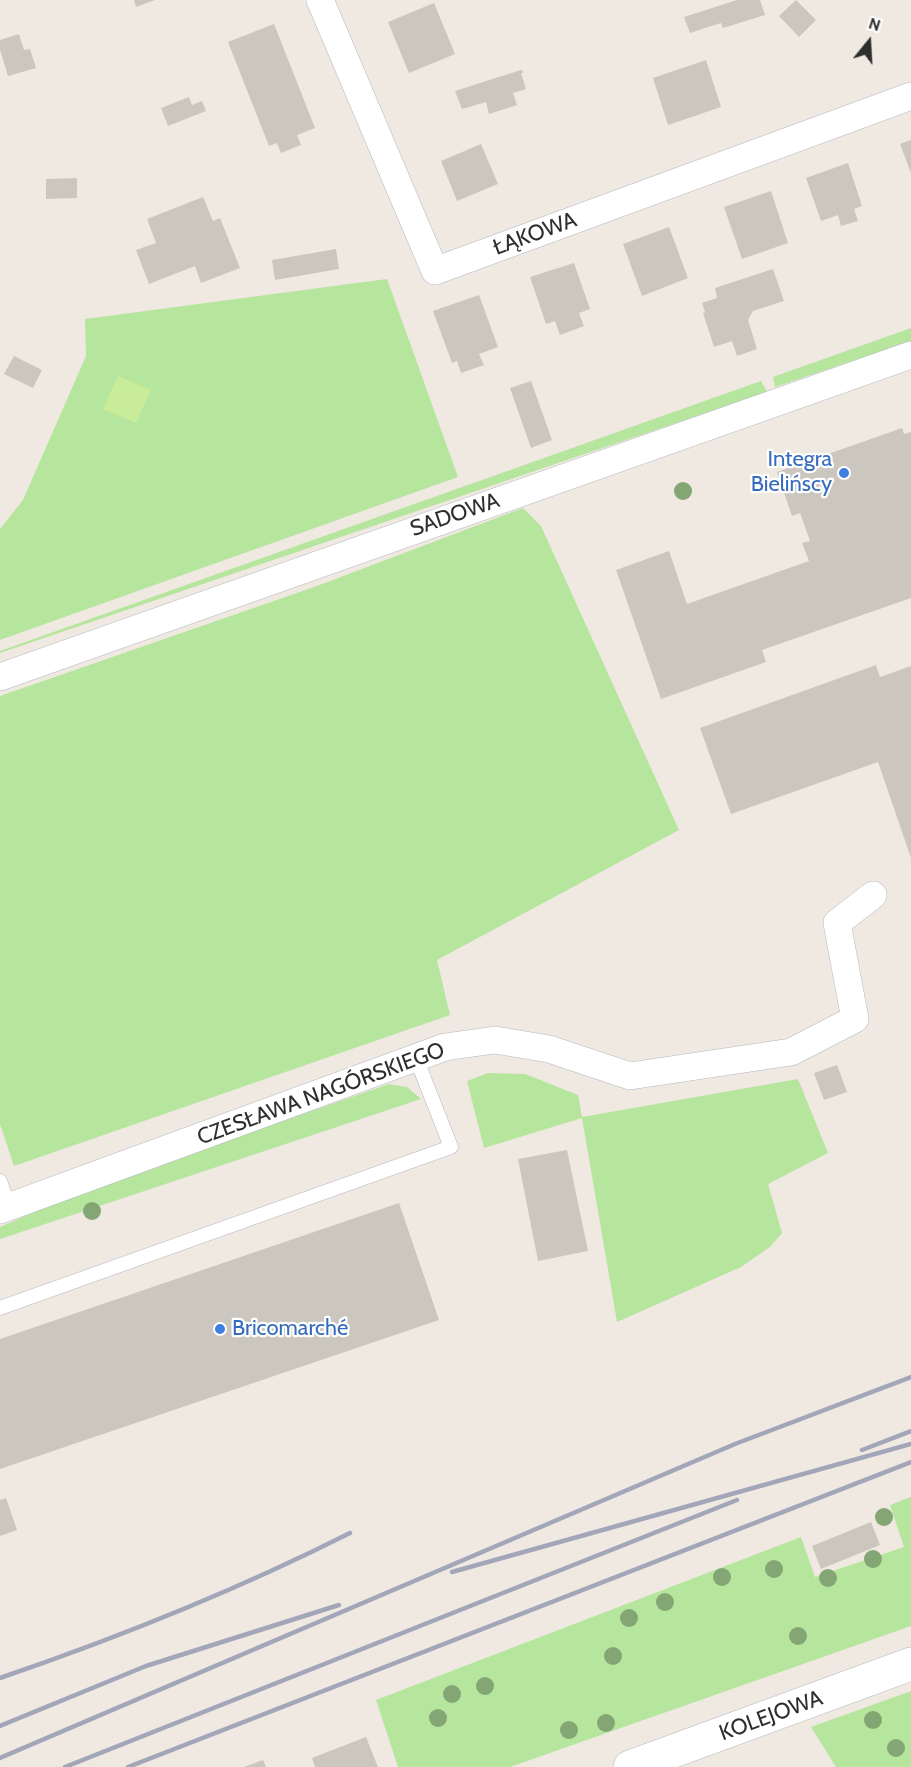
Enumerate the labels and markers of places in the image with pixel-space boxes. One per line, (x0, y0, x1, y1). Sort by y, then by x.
place label: Integra Bielińscy (751, 447, 832, 499)
marker: Integra Bielińscy (837, 466, 851, 480)
place label: Bricomarché (232, 1316, 348, 1342)
marker: Bricomarché (213, 1322, 227, 1336)

